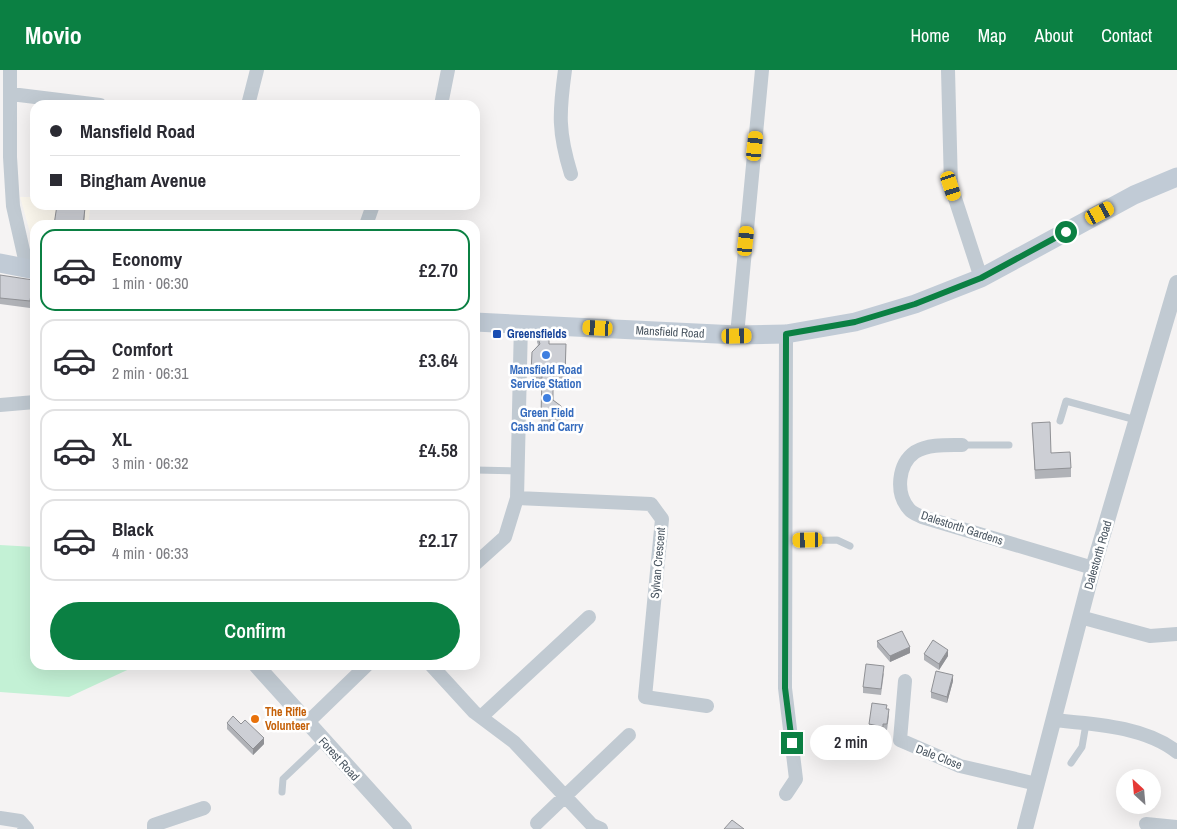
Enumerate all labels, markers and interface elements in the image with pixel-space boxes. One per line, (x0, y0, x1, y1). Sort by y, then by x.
text: Movio (25, 19, 82, 51)
text: Home (910, 23, 950, 48)
text: Map (978, 23, 1007, 48)
text: About (1035, 23, 1073, 48)
text: Contact (1101, 23, 1152, 48)
text: Mansfield Road (80, 118, 195, 144)
car (745, 130, 764, 162)
text: Bingham Avenue (80, 167, 206, 193)
car (939, 169, 962, 203)
car (1083, 199, 1116, 227)
route start (1055, 221, 1077, 243)
car (736, 225, 755, 257)
text: Economy (112, 246, 182, 272)
icon: car (52, 248, 97, 293)
text: £2.70 (419, 257, 458, 283)
text: 1 min · 06:30 (112, 272, 189, 294)
car (582, 320, 613, 336)
street label: Mansfield Road (635, 322, 705, 342)
place label: Greensfields (507, 326, 567, 342)
marker: Greensfields (491, 328, 503, 340)
car (721, 328, 752, 344)
text: Comfort (112, 336, 173, 362)
icon: car (52, 338, 97, 383)
text: £3.64 (419, 347, 458, 373)
marker: Mansfield Road Service Station (540, 349, 552, 361)
text: 2 min · 06:31 (112, 362, 189, 384)
place label: Mansfield Road Service Station (510, 362, 582, 392)
marker: Green Field Cash and Carry (541, 392, 553, 404)
place label: Green Field Cash and Carry (511, 405, 584, 435)
text: XL (112, 426, 132, 452)
icon: car (52, 428, 97, 473)
text: £4.58 (419, 437, 458, 463)
text: 3 min · 06:32 (112, 452, 189, 474)
street label: Dalestorth Gardens (919, 507, 1005, 549)
text: Black (112, 516, 154, 542)
icon: car (52, 518, 97, 563)
street label: Dalestorth Road (1081, 519, 1115, 591)
street label: Sylvan Crescent (647, 526, 669, 599)
text: £2.17 (419, 527, 458, 553)
car (792, 532, 823, 548)
text: 4 min · 06:33 (112, 542, 189, 564)
button: Confirm (50, 602, 460, 660)
place label: The Rifle Volunteer (265, 704, 310, 734)
marker: The Rifle Volunteer (249, 713, 261, 725)
callout: 2 min (810, 726, 892, 760)
text: 2 min (834, 731, 868, 753)
route end (781, 732, 803, 754)
street label: Forest Road (315, 734, 363, 784)
street label: Dale Close (914, 741, 964, 773)
north arrow (1116, 769, 1161, 814)
map controls (1116, 769, 1161, 814)

